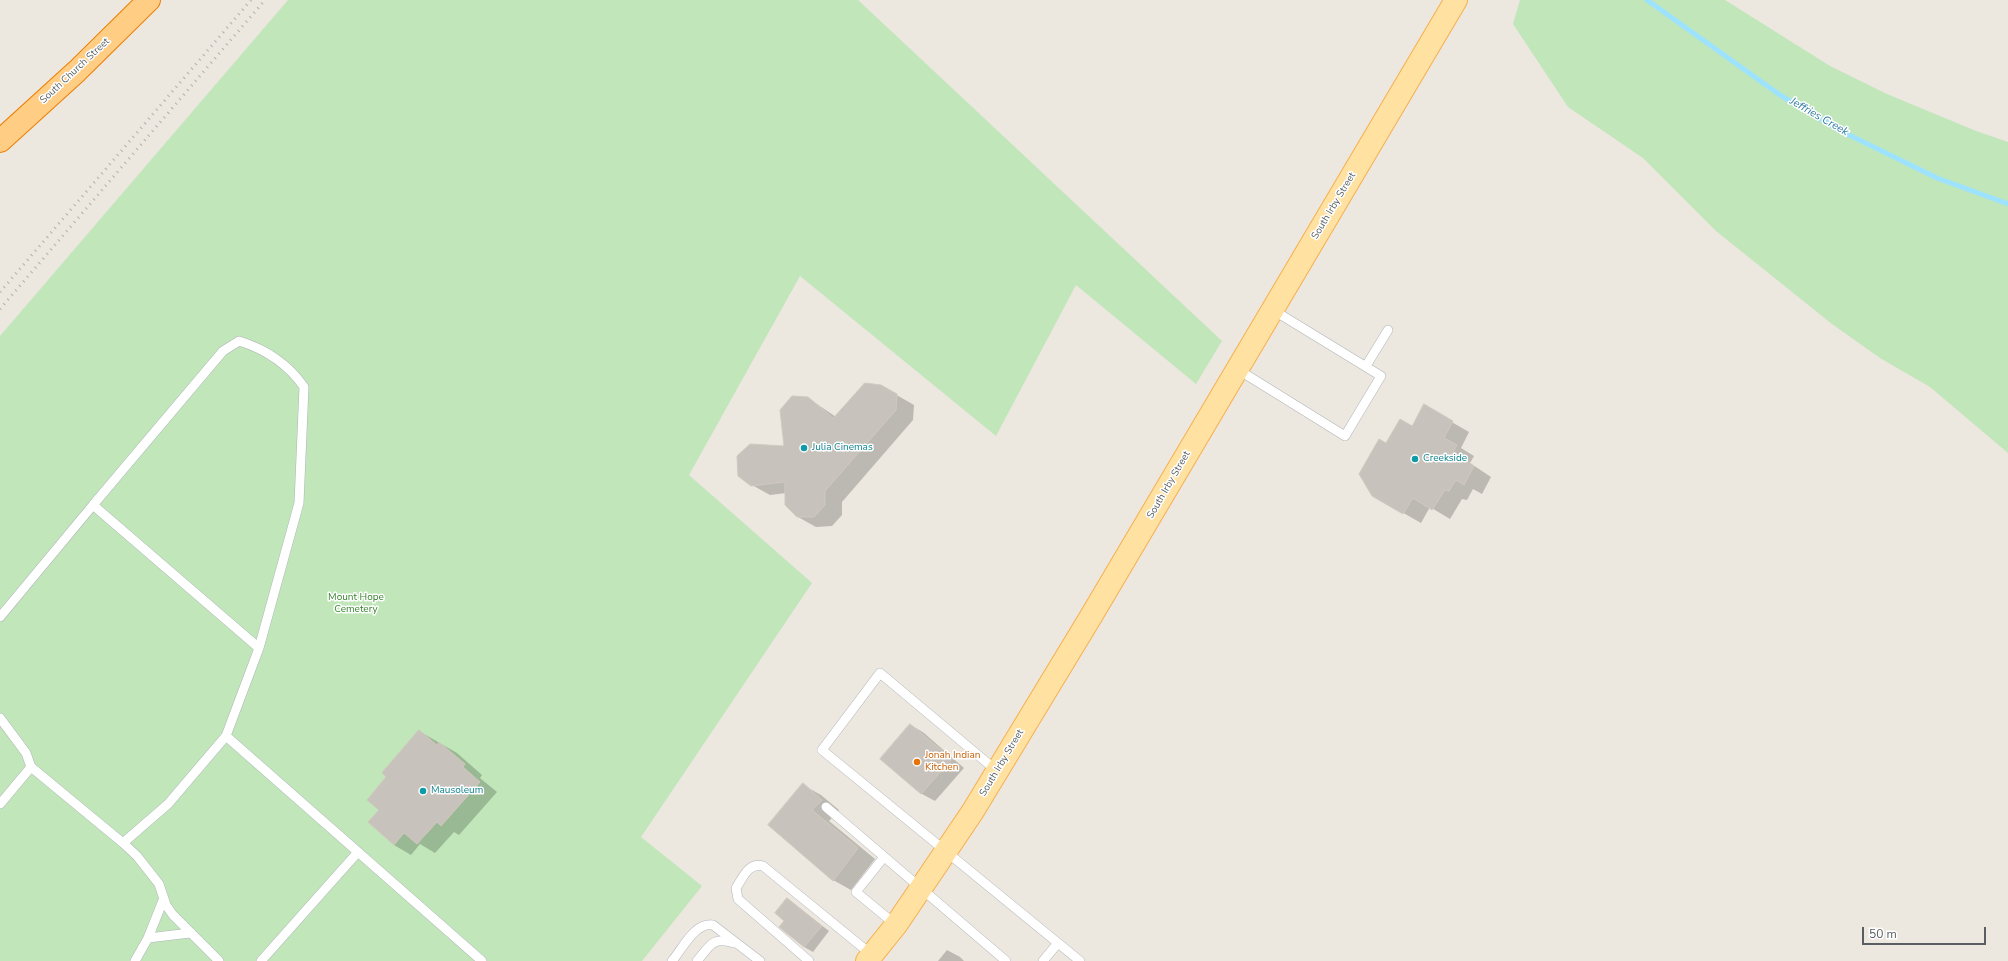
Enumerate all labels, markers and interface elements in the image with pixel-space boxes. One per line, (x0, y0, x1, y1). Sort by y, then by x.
street label: South Church Street (38, 36, 112, 106)
water label: Jeffries Creek (1787, 95, 1851, 139)
street label: South Irby Street (1309, 170, 1359, 242)
place label: Julia Cinemas (812, 442, 873, 454)
marker: Julia Cinemas (799, 443, 809, 453)
street label: South Irby Street (1145, 449, 1193, 521)
place label: Creekside (1423, 453, 1467, 465)
marker: Creekside (1410, 454, 1420, 464)
park label: Mount Hope Cemetery (328, 592, 384, 616)
street label: South Irby Street (977, 727, 1027, 799)
place label: Jonah Indian Kitchen (925, 750, 980, 774)
marker: Jonah Indian Kitchen (912, 757, 922, 767)
place label: Mausoleum (431, 785, 483, 797)
marker: Mausoleum (418, 786, 428, 796)
scale bar (1864, 919, 1988, 945)
text: 50 m (1869, 926, 1897, 942)

